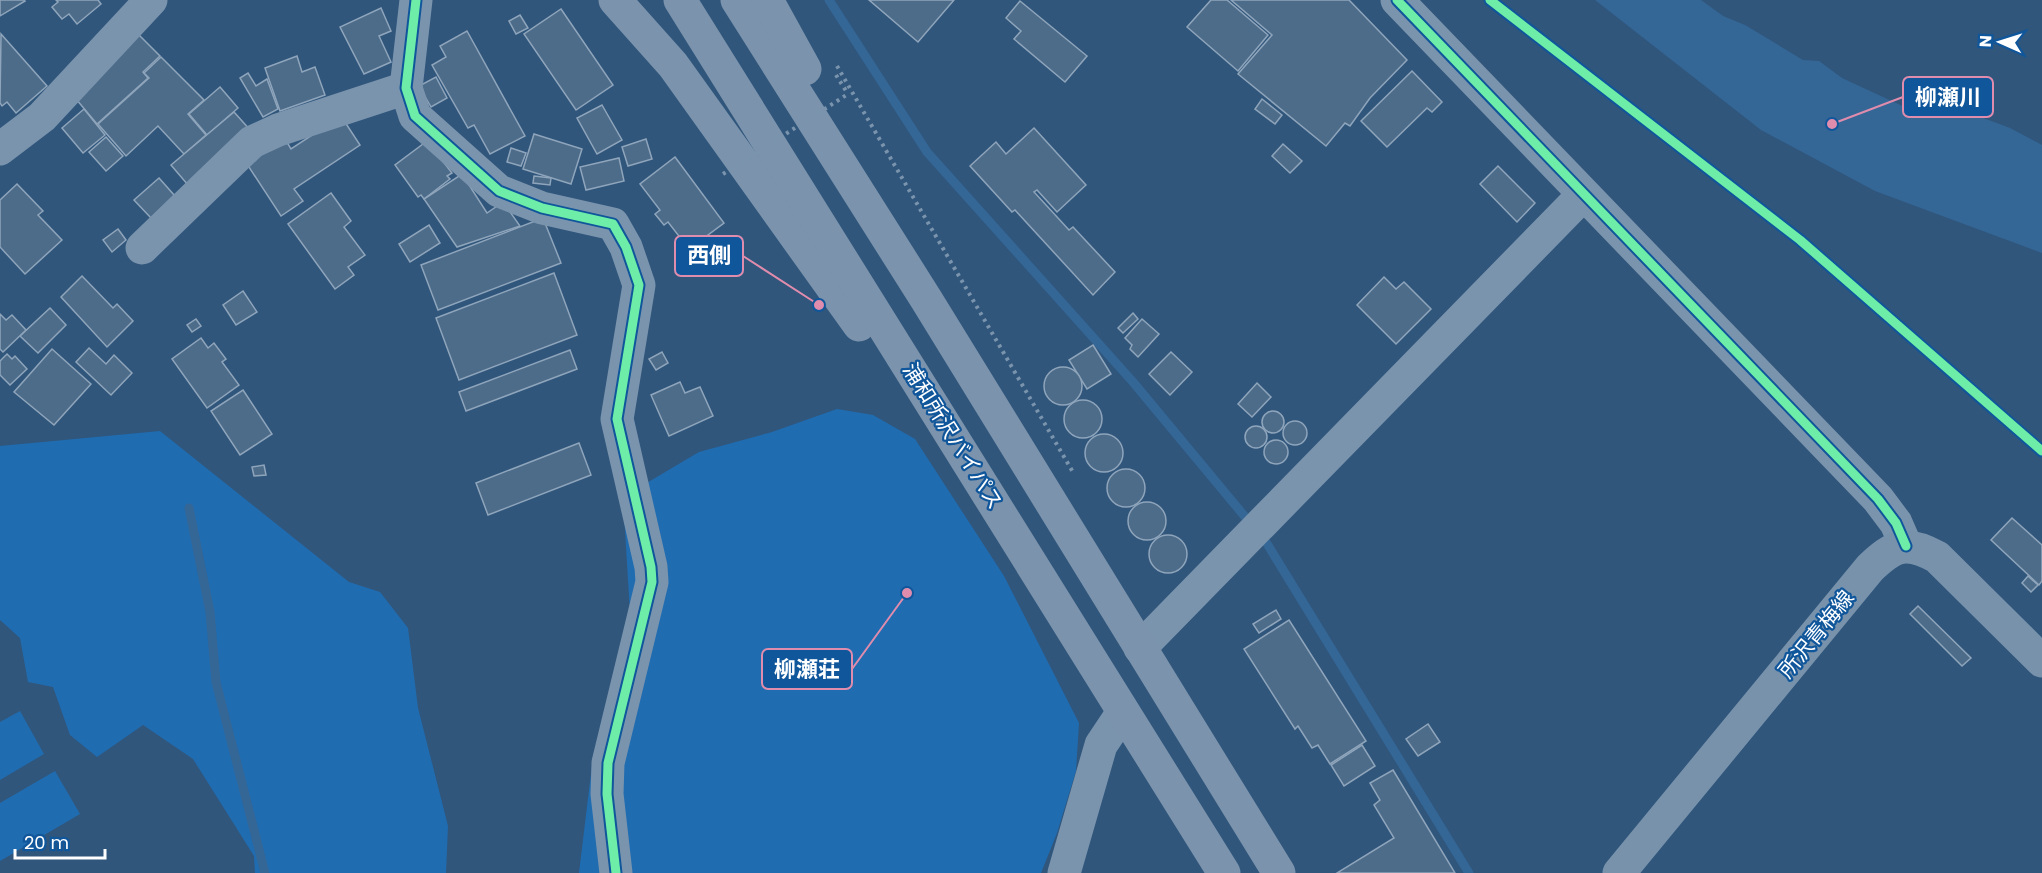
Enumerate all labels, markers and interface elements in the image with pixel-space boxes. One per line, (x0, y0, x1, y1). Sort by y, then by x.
north arrow (1970, 12, 2030, 72)
text: N (1974, 35, 1997, 48)
callout: 柳瀬川 (1903, 77, 1993, 117)
text: 柳瀬川 (1915, 82, 1981, 113)
callout: 西側 (675, 236, 743, 276)
text: 西側 (687, 240, 731, 271)
street label: 浦和所沢バイパス (896, 357, 1010, 515)
street label: 所沢青梅線 (1772, 584, 1860, 684)
callout: 柳瀬荘 (762, 649, 852, 689)
text: 柳瀬荘 (774, 654, 840, 685)
scale bar (15, 822, 105, 860)
text: 20 m (24, 830, 69, 855)

